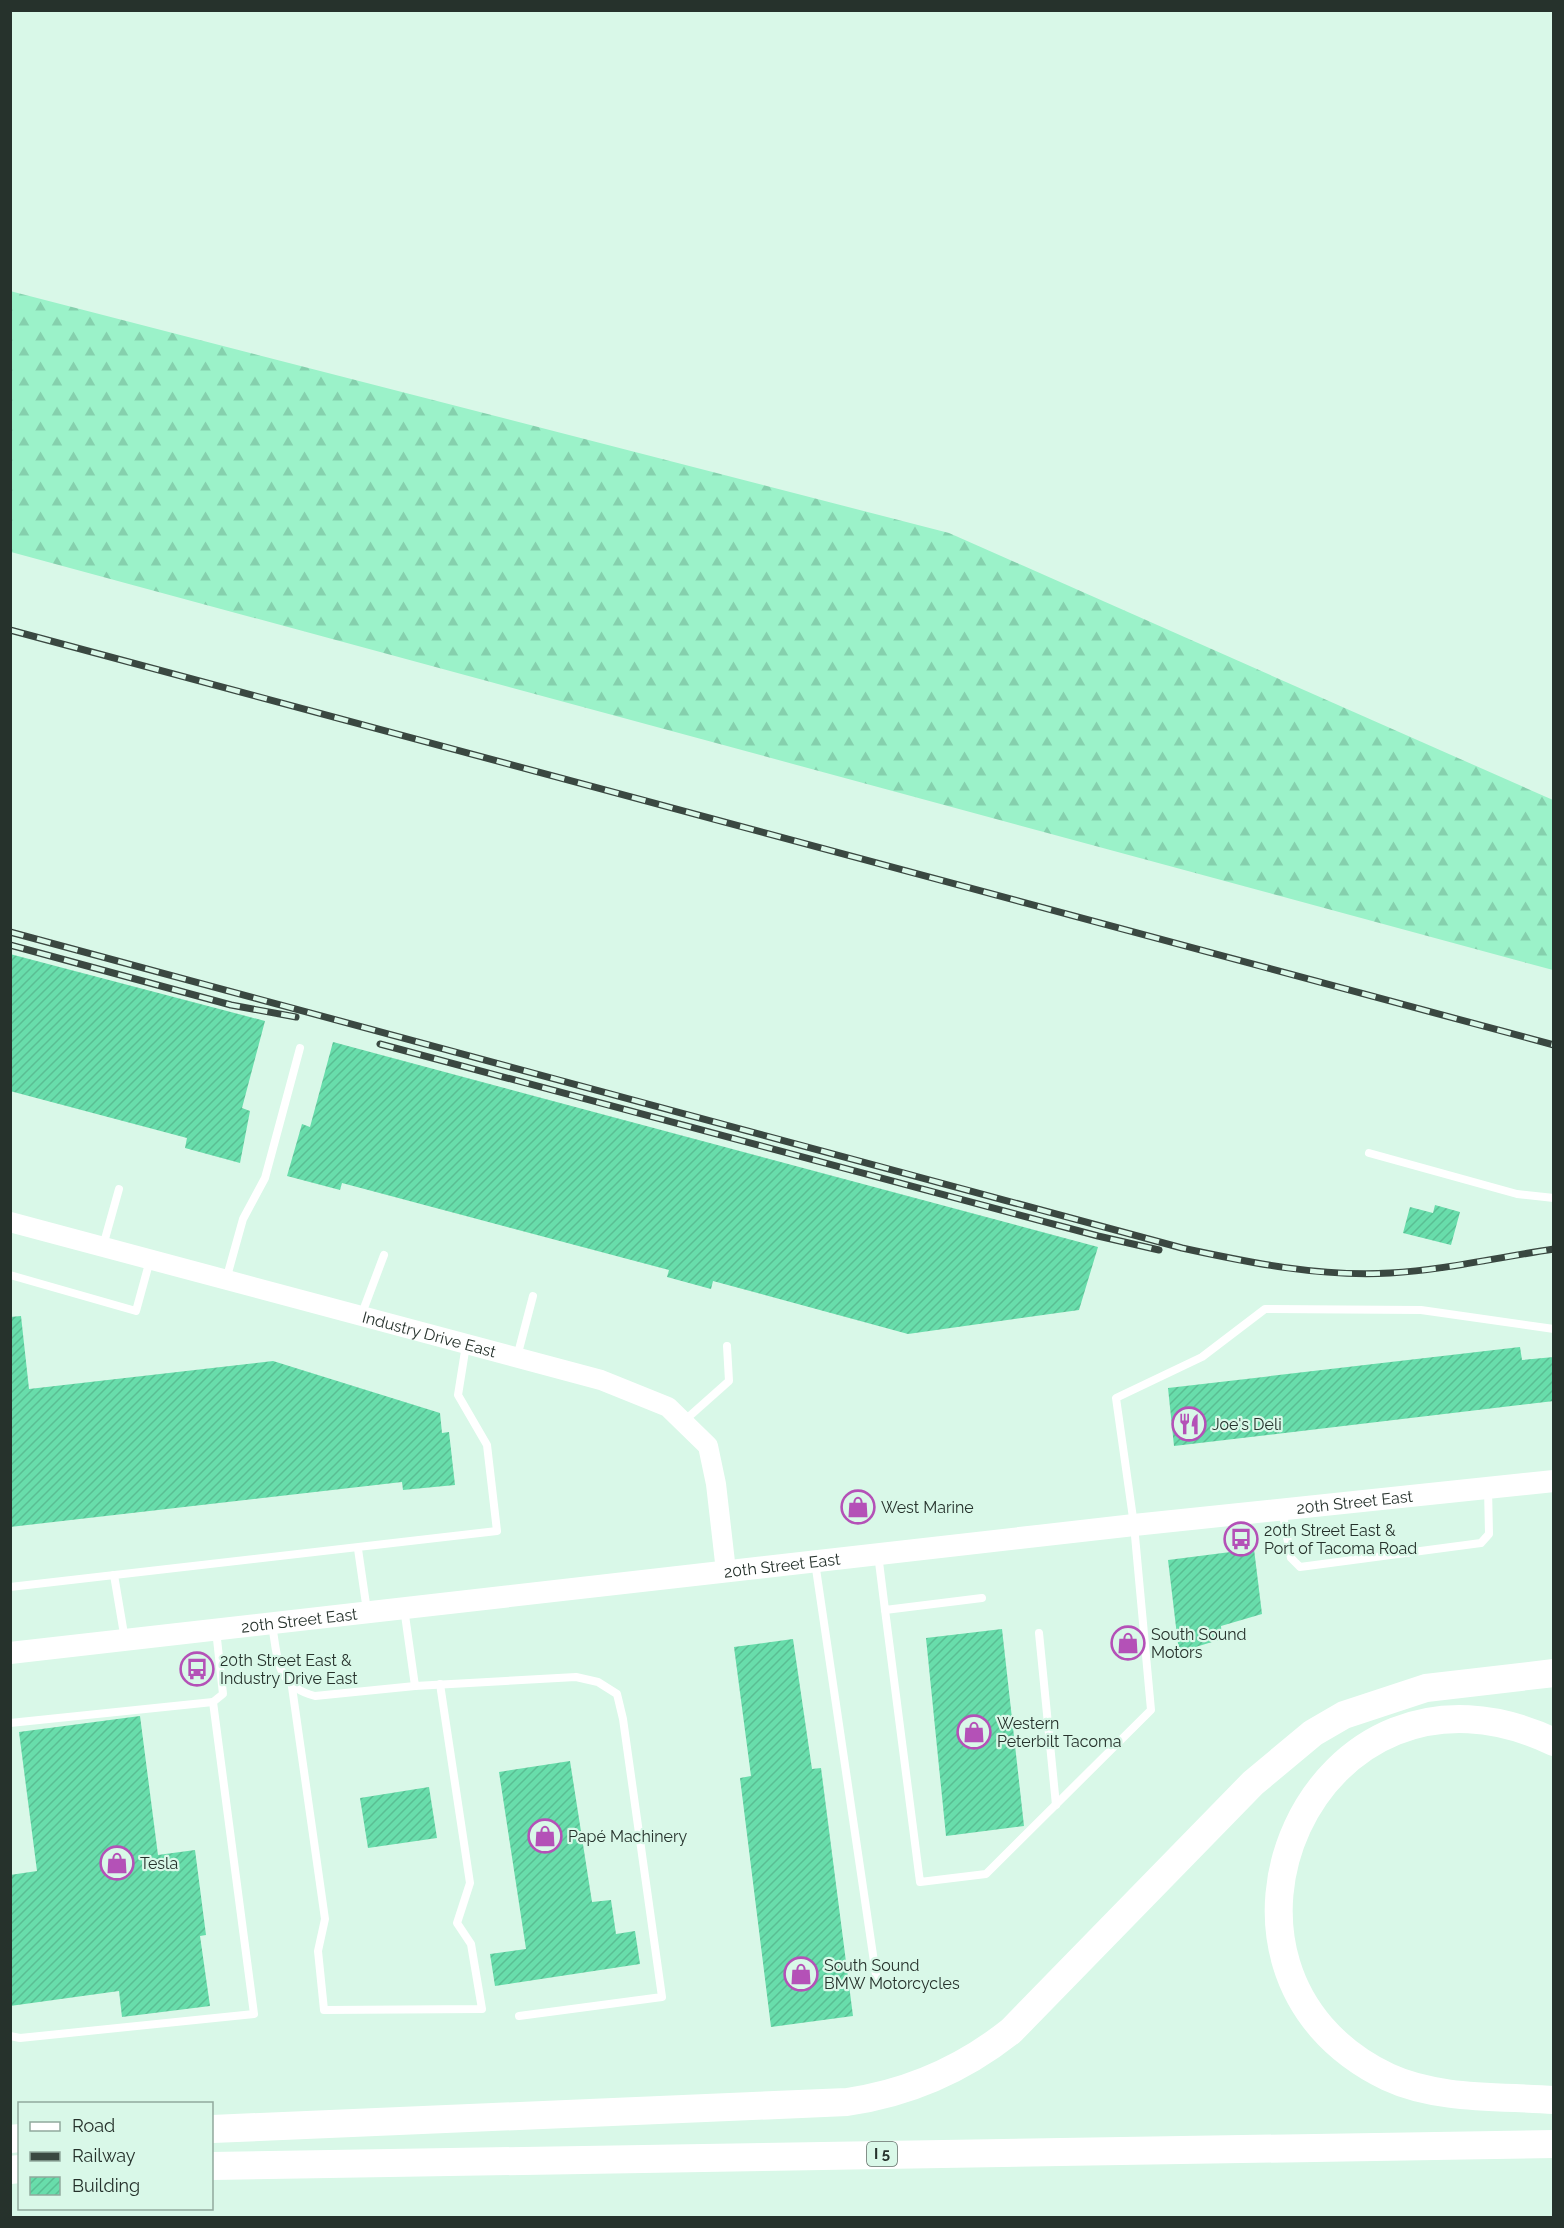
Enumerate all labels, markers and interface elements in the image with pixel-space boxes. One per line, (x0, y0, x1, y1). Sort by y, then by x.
street label: Industry Drive East (360, 1307, 499, 1361)
restaurant icon: Joe's Deli (1171, 1406, 1207, 1442)
place label: Joe's Deli (1212, 1415, 1282, 1434)
street label: 20th Street East (1295, 1486, 1414, 1517)
shop icon: West Marine (840, 1489, 876, 1525)
place label: West Marine (881, 1498, 974, 1517)
bus stop icon: 20th Street East & Port of Tacoma Road (1223, 1521, 1259, 1557)
place label: 20th Street East & Port of Tacoma Road (1264, 1521, 1417, 1558)
street label: 20th Street East (723, 1549, 842, 1581)
street label: 20th Street East (240, 1604, 359, 1636)
shop icon: South Sound Motors (1110, 1625, 1146, 1661)
place label: South Sound Motors (1151, 1625, 1247, 1662)
bus stop icon: 20th Street East & Industry Drive East (179, 1651, 215, 1687)
place label: 20th Street East & Industry Drive East (220, 1651, 358, 1688)
shop icon: Western Peterbilt Tacoma (956, 1714, 992, 1750)
place label: Western Peterbilt Tacoma (997, 1714, 1121, 1751)
shop icon: Papé Machinery (527, 1818, 563, 1854)
place label: Papé Machinery (568, 1827, 688, 1846)
shop icon: Tesla (99, 1845, 135, 1881)
place label: Tesla (140, 1854, 178, 1873)
shop icon: South Sound BMW Motorcycles (783, 1956, 819, 1992)
place label: South Sound BMW Motorcycles (824, 1956, 960, 1993)
legend (18, 2102, 213, 2210)
text: Road (72, 2115, 115, 2136)
road number: I 5 (867, 2142, 897, 2166)
text: Railway (72, 2145, 136, 2166)
text: Building (72, 2175, 140, 2196)

